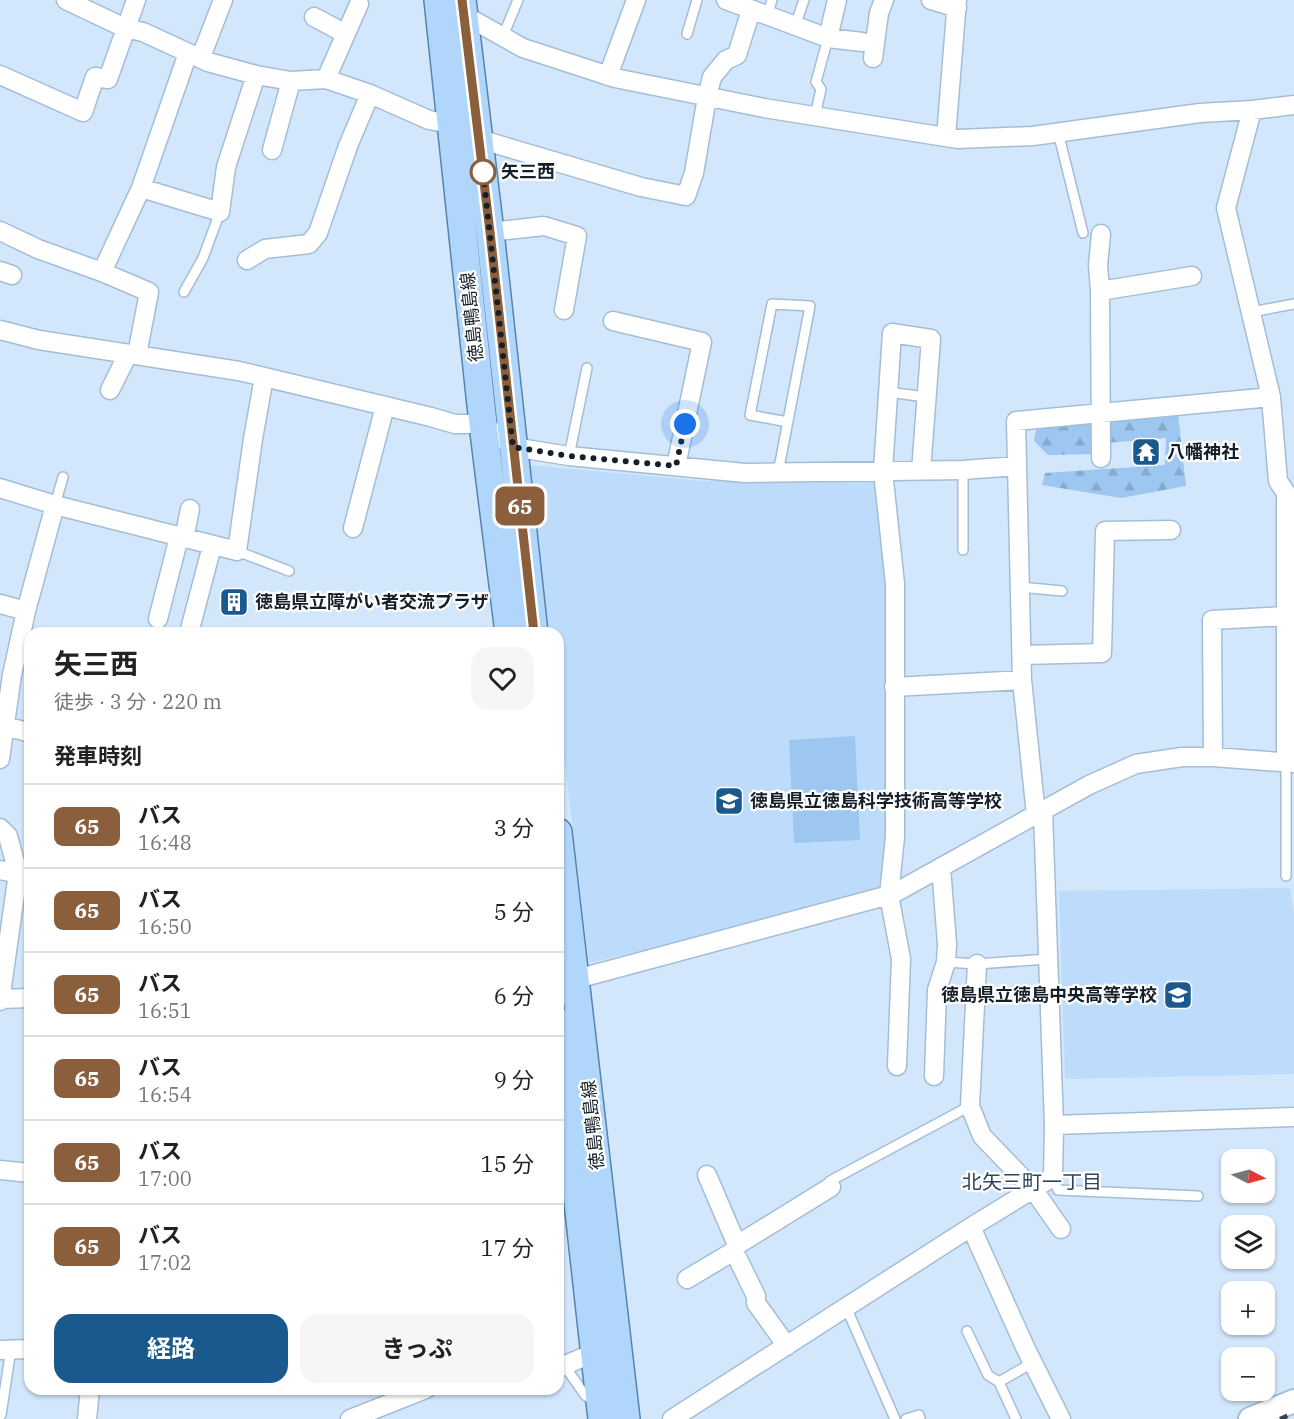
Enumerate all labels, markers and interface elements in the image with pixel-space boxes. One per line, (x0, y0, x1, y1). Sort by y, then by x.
marker: 矢三西 (470, 159, 496, 185)
place label: 矢三西 (501, 160, 555, 183)
street label: 徳島鴨島線 (455, 271, 488, 363)
your location (670, 409, 700, 439)
temple icon: 八幡神社 (1130, 436, 1162, 468)
place label: 八幡神社 (1167, 440, 1239, 463)
line badge: 65 (493, 486, 547, 526)
text: 65 (507, 492, 533, 520)
building icon: 徳島県立障がい者交流プラザ (218, 586, 250, 618)
place label: 徳島県立障がい者交流プラザ (255, 590, 489, 613)
text: 矢三西 (54, 645, 138, 682)
button: heart (471, 647, 534, 710)
text: 徒歩 · 3 分 · 220 m (54, 688, 222, 715)
text: 発車時刻 (54, 741, 142, 770)
school or university icon: 徳島県立徳島科学技術高等学校 (713, 785, 745, 817)
place label: 徳島県立徳島科学技術高等学校 (750, 789, 1002, 812)
text: バス (138, 800, 182, 829)
text: 65 (74, 812, 100, 840)
text: 3 分 (494, 813, 534, 842)
text: 16:48 (138, 829, 192, 856)
text: バス (138, 884, 182, 913)
text: 65 (74, 896, 100, 924)
text: 5 分 (494, 897, 534, 926)
text: 16:50 (138, 913, 192, 940)
text: バス (138, 968, 182, 997)
school or university icon: 徳島県立徳島中央高等学校 (1162, 979, 1194, 1011)
text: 65 (74, 980, 100, 1008)
text: 6 分 (494, 981, 534, 1010)
place label: 徳島県立徳島中央高等学校 (941, 983, 1157, 1006)
text: 16:51 (138, 997, 192, 1024)
text: バス (138, 1052, 182, 1081)
text: 65 (74, 1064, 100, 1092)
text: 9 分 (494, 1065, 534, 1094)
street label: 徳島鴨島線 (576, 1079, 609, 1171)
text: 16:54 (138, 1081, 192, 1108)
text: バス (138, 1136, 182, 1165)
text: 65 (74, 1148, 100, 1176)
text: 15 分 (480, 1149, 534, 1178)
north arrow (1221, 1149, 1275, 1203)
map controls (1221, 1149, 1275, 1401)
text: 17:00 (138, 1165, 192, 1192)
district label: 北矢三町一丁目 (962, 1168, 1102, 1195)
button: layers (1221, 1215, 1275, 1269)
text: バス (138, 1220, 182, 1249)
text: 65 (74, 1232, 100, 1260)
text: 17 分 (480, 1233, 534, 1262)
text: 17:02 (138, 1249, 192, 1276)
button: + (1221, 1281, 1275, 1335)
button: 経路 (54, 1314, 288, 1383)
button: きっぷ (300, 1314, 534, 1383)
button: − (1221, 1347, 1275, 1401)

